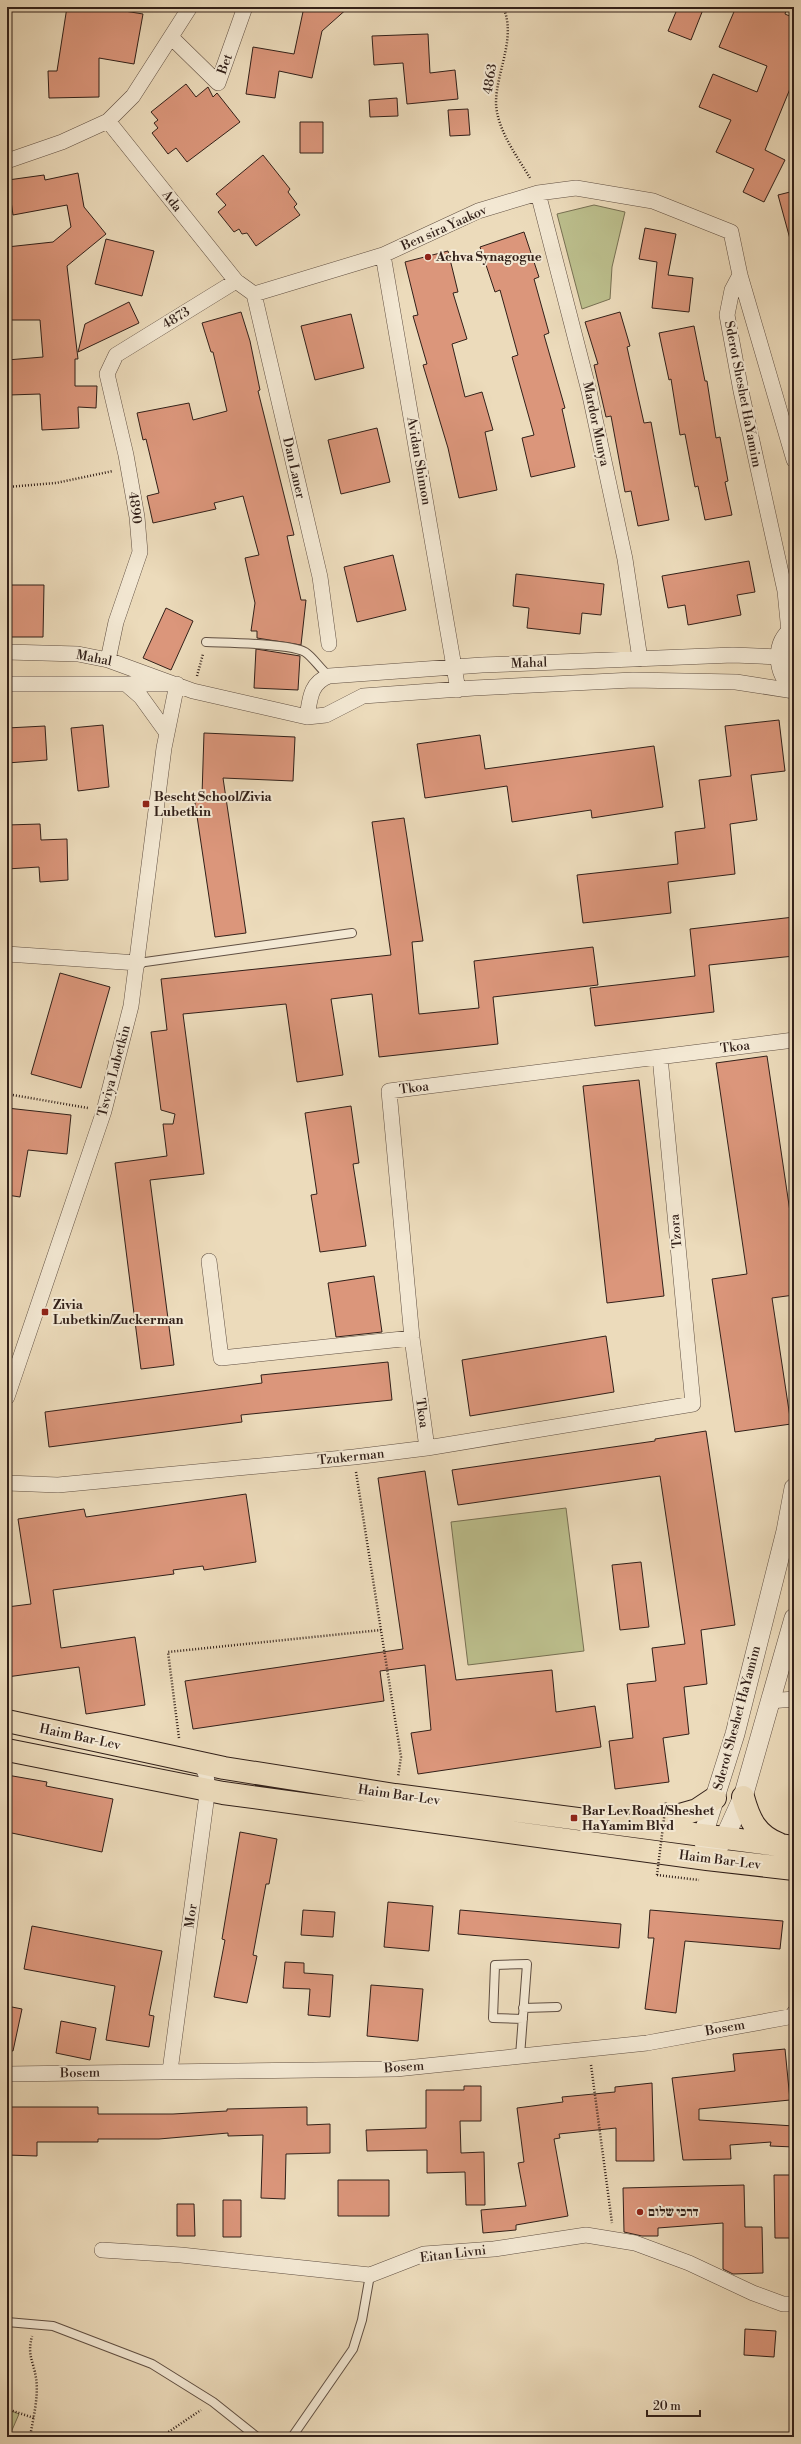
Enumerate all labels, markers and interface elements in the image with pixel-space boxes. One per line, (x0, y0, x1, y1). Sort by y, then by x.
street label: Bet (214, 51, 236, 77)
street label: 4863 (480, 63, 500, 95)
street label: Ada (158, 186, 186, 215)
street label: Ben sira Yaakov (398, 202, 490, 254)
place label: Achva Synagogue (435, 249, 542, 265)
marker: Achva Synagogue (423, 252, 433, 262)
street label: 4873 (159, 304, 193, 332)
street label: Sderot Sheshet HaYamim (721, 319, 765, 469)
street label: Mardor Munya (579, 380, 613, 468)
street label: Avidan Shimon (403, 415, 435, 507)
street label: Dan Laner (279, 436, 309, 500)
street label: 4890 (125, 491, 145, 525)
street label: Mahal (75, 647, 113, 669)
street label: Mahal (511, 654, 548, 672)
place label: Bescht School/Zivia Lubetkin (154, 789, 273, 820)
marker: Bescht School/Zivia Lubetkin (141, 799, 151, 809)
street label: Tsviya Lubetkin (94, 1023, 134, 1119)
street label: Tkoa (719, 1037, 751, 1057)
street label: Tkoa (398, 1078, 430, 1098)
street label: Tzora (667, 1213, 685, 1249)
place label: Zivia Lubetkin/Zuckerman (53, 1297, 184, 1328)
marker: Zivia Lubetkin/Zuckerman (40, 1307, 50, 1317)
street label: Tkoa (412, 1397, 432, 1429)
street label: Tzukerman (317, 1446, 385, 1468)
street label: Sderot Sheshet HaYamim (710, 1643, 764, 1792)
street label: Haim Bar-Lev (38, 1721, 123, 1754)
street label: Haim Bar-Lev (357, 1781, 442, 1809)
place label: Bar Lev Road/Sheshet HaYamim Blvd (582, 1803, 715, 1834)
marker: Bar Lev Road/Sheshet HaYamim Blvd (569, 1813, 579, 1823)
street label: Haim Bar-Lev (678, 1847, 763, 1873)
street label: Mor (181, 1902, 201, 1929)
street label: Bosem (703, 2017, 747, 2040)
street label: Bosem (382, 2058, 425, 2076)
street label: Bosem (59, 2065, 101, 2081)
place label: דרכי שלום (648, 2204, 699, 2220)
marker: דרכי שלום (635, 2207, 645, 2217)
street label: Eitan Livni (419, 2242, 487, 2266)
scale bar (647, 2392, 700, 2418)
text: 20 m (653, 2399, 681, 2414)

